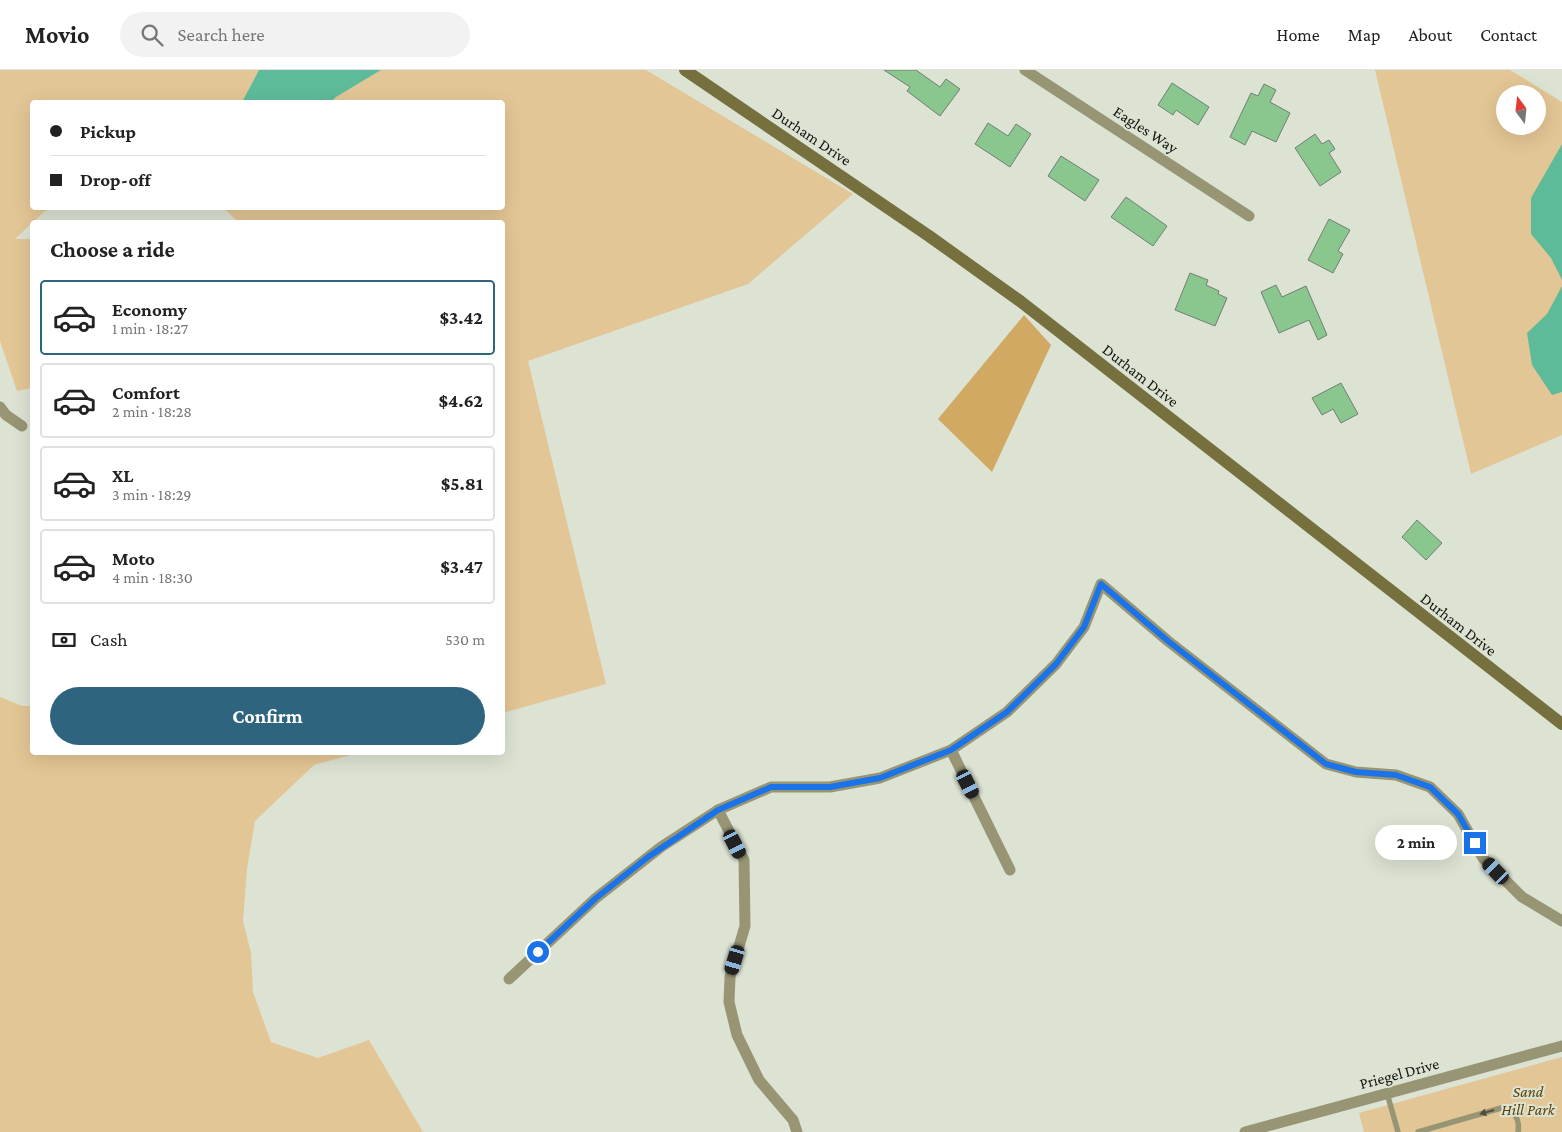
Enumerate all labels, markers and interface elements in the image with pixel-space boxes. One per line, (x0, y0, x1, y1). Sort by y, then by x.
search box (120, 12, 470, 57)
text: Movio (25, 21, 90, 48)
icon: search (138, 21, 166, 49)
text: Search here (178, 24, 265, 45)
text: Home (1277, 25, 1320, 45)
text: Map (1348, 25, 1380, 45)
text: About (1408, 25, 1452, 45)
text: Contact (1480, 25, 1537, 45)
north arrow (1496, 85, 1546, 135)
map controls (1496, 85, 1546, 135)
street label: Eagles Way (1110, 102, 1181, 158)
street label: Durham Drive (769, 104, 854, 169)
text: Pickup (80, 121, 136, 142)
text: Drop-off (80, 169, 151, 190)
text: Choose a ride (50, 237, 175, 262)
icon: car (52, 295, 97, 340)
text: Economy (112, 299, 187, 320)
text: $3.42 (440, 307, 483, 328)
text: 1 min · 18:27 (112, 320, 188, 337)
street label: Durham Drive (1099, 341, 1182, 410)
icon: car (52, 378, 97, 423)
text: Comfort (112, 382, 180, 403)
text: $4.62 (439, 390, 483, 411)
text: 2 min · 18:28 (112, 403, 192, 420)
icon: car (52, 461, 97, 506)
text: XL (112, 465, 134, 486)
text: $5.81 (441, 473, 483, 494)
text: 3 min · 18:29 (112, 486, 191, 503)
icon: car (52, 544, 97, 589)
text: Moto (112, 548, 155, 569)
text: $3.47 (440, 556, 483, 577)
text: 4 min · 18:30 (112, 569, 193, 586)
street label: Durham Drive (1417, 590, 1500, 659)
icon: cash (50, 626, 78, 654)
text: Cash (90, 629, 128, 650)
text: 530 m (445, 631, 485, 648)
button: Confirm (50, 687, 485, 745)
car (954, 767, 981, 801)
callout: 2 min (1375, 826, 1458, 860)
car (721, 827, 748, 861)
route end (1464, 832, 1486, 854)
text: 2 min (1397, 834, 1435, 851)
car (1480, 855, 1511, 887)
route start (527, 941, 549, 963)
car (723, 943, 746, 977)
street label: Priegel Drive (1358, 1055, 1441, 1093)
park label: Sand Hill Park (1501, 1083, 1556, 1118)
one-way arrow (1480, 1109, 1495, 1117)

